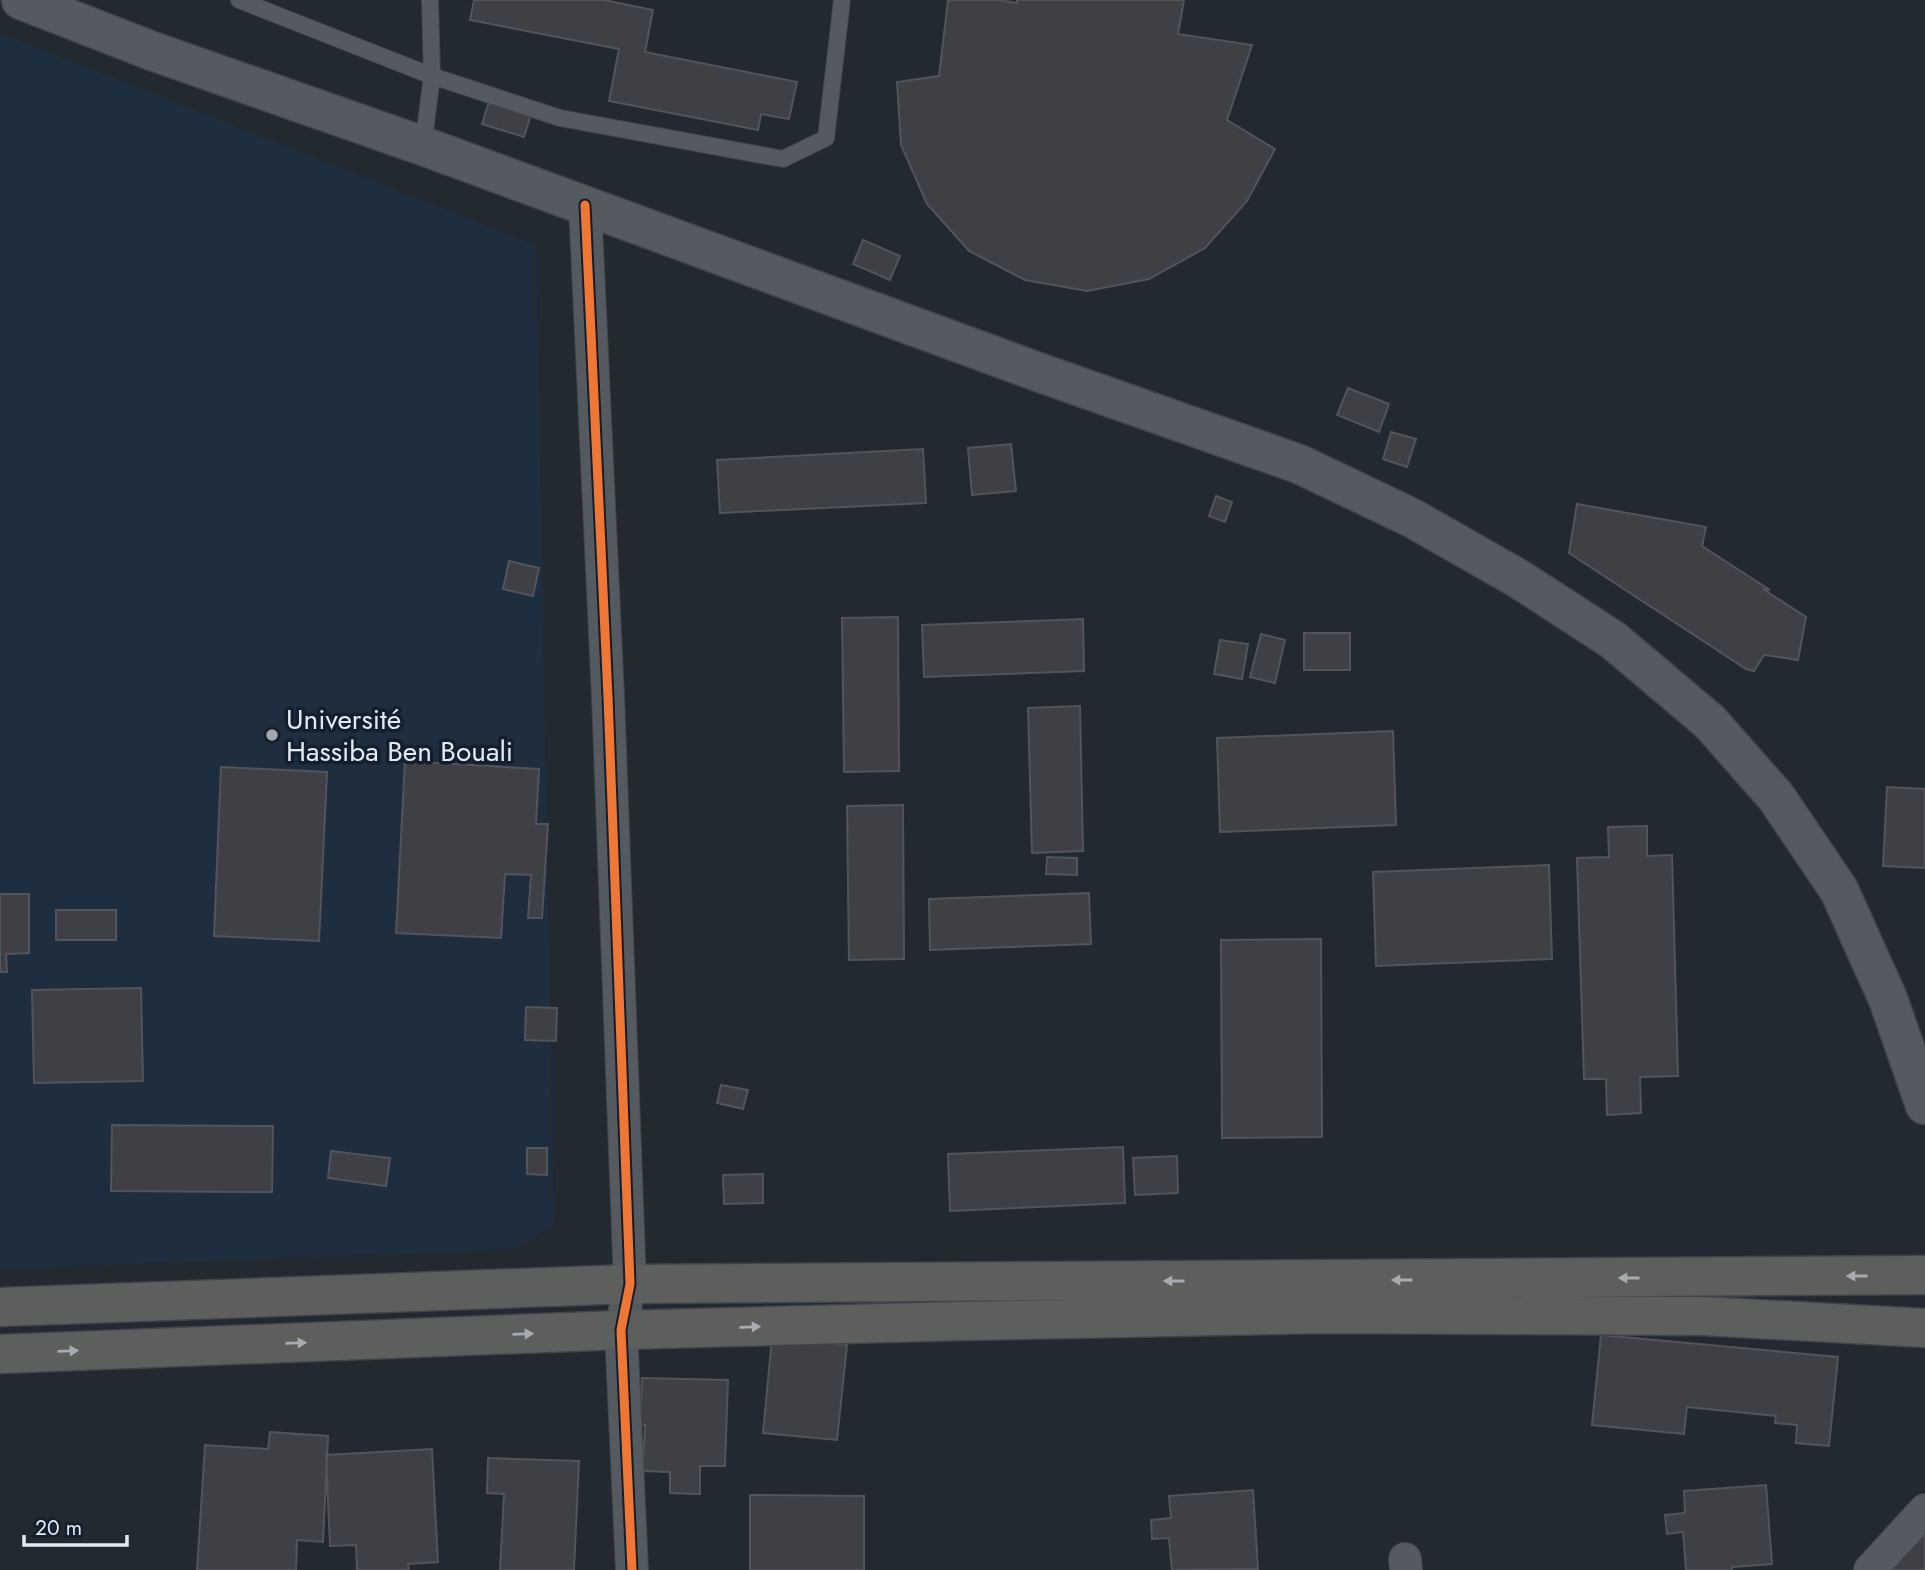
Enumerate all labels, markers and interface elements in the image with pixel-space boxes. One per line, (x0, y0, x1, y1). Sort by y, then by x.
place label: Université Hassiba Ben Bouali (286, 699, 513, 772)
marker: Université Hassiba Ben Bouali (264, 727, 280, 743)
one-way arrow (1846, 1270, 1868, 1282)
one-way arrow (1618, 1272, 1640, 1284)
one-way arrow (1391, 1274, 1413, 1285)
one-way arrow (1163, 1275, 1185, 1287)
one-way arrow (739, 1321, 761, 1332)
one-way arrow (512, 1328, 534, 1339)
one-way arrow (285, 1337, 307, 1348)
one-way arrow (57, 1346, 79, 1357)
scale bar (24, 1504, 128, 1548)
text: 20 m (35, 1513, 82, 1543)

